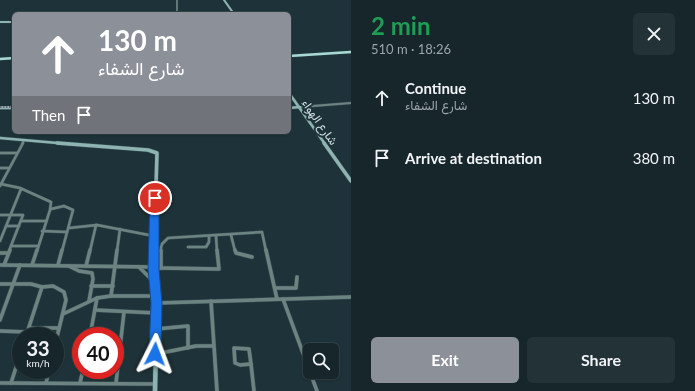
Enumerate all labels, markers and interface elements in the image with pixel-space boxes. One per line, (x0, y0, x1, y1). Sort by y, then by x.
text: 2 min (371, 11, 431, 40)
button: close (633, 13, 675, 55)
text: 130 m (98, 23, 177, 57)
icon: ahead (32, 28, 84, 80)
text: 510 m · 18:26 (371, 41, 451, 57)
text: شارع الشفاء (98, 57, 184, 79)
text: Continue (405, 79, 466, 97)
icon: ahead (371, 87, 393, 109)
text: 130 m (633, 89, 675, 107)
street label: شارع الهواء (297, 96, 341, 149)
text: شارع الشفاء (405, 97, 467, 113)
icon: arrive (73, 104, 95, 126)
text: Then (32, 106, 65, 124)
icon: arrive (371, 147, 393, 169)
text: Arrive at destination (405, 149, 542, 167)
text: 380 m (633, 149, 675, 167)
pin (138, 181, 172, 215)
icon: arrive (144, 187, 166, 209)
speed limit sign: 40 (72, 327, 124, 379)
position arrow (134, 333, 176, 375)
text: 33 (26, 336, 50, 360)
button: Exit (371, 337, 519, 383)
button: Share (527, 337, 675, 383)
map controls (303, 343, 339, 379)
button: search (303, 343, 339, 379)
text: km/h (26, 357, 50, 369)

